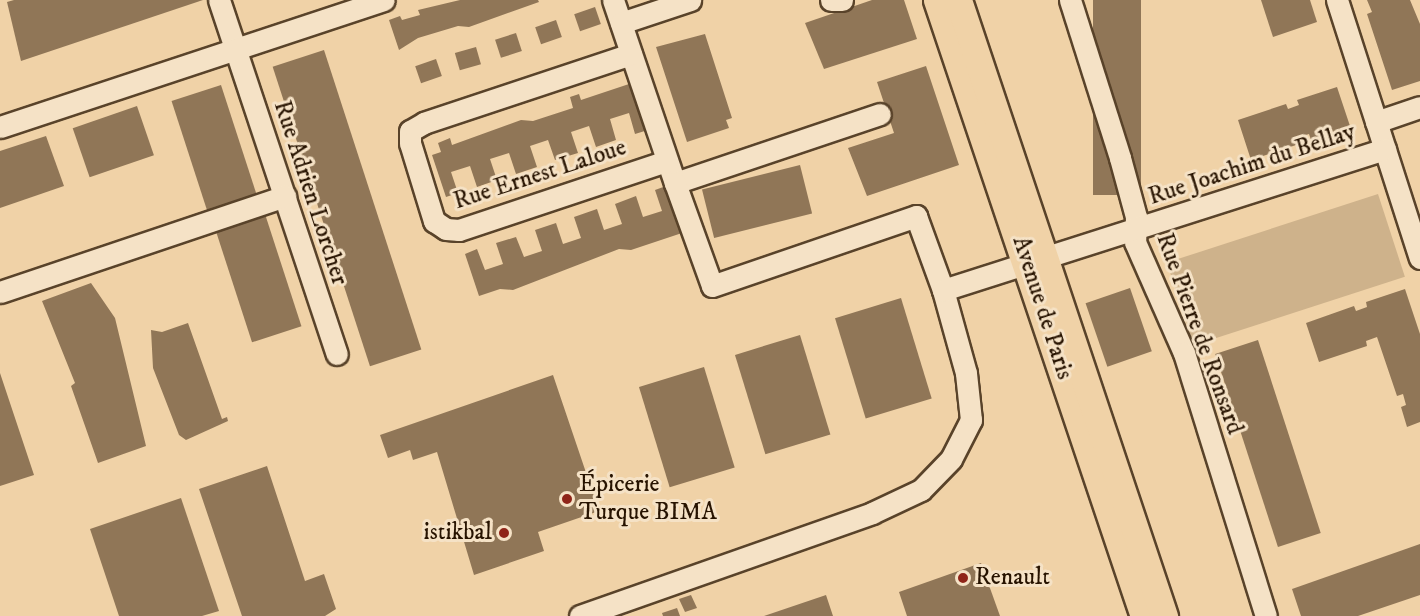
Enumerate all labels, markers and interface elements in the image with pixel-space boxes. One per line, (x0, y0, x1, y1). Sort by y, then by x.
street label: Rue Adrien Lorcher (267, 97, 353, 289)
street label: Rue Joachim du Bellay (1145, 118, 1359, 212)
street label: Rue Ernest Laloue (450, 134, 630, 216)
street label: Rue Pierre de Ronsard (1149, 230, 1249, 438)
street label: Avenue de Paris (1005, 233, 1079, 383)
place label: Épicerie Turque BIMA (579, 471, 717, 527)
marker: Épicerie Turque BIMA (560, 492, 574, 506)
place label: istikbal (424, 519, 492, 547)
marker: istikbal (497, 526, 511, 540)
place label: Renault (975, 564, 1050, 592)
marker: Renault (956, 571, 970, 585)

